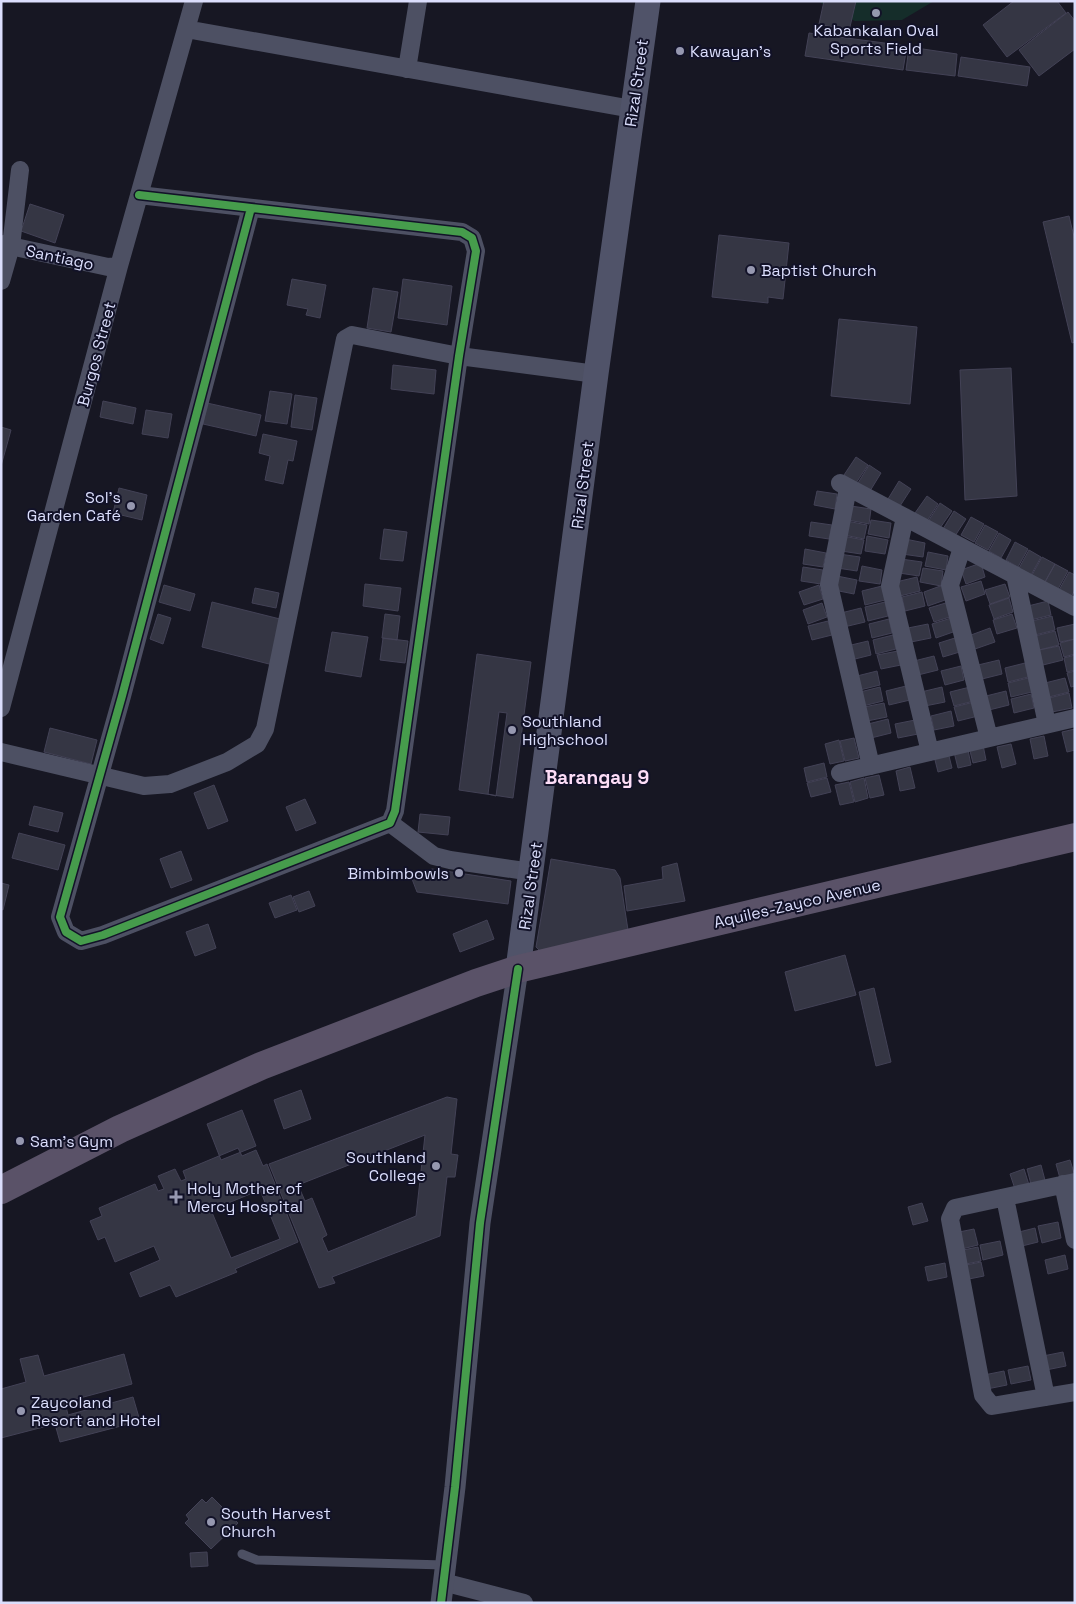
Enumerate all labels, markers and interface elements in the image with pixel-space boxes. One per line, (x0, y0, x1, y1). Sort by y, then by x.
marker: Kabankalan Oval Sports Field (870, 7, 882, 19)
place label: Kabankalan Oval Sports Field (813, 20, 939, 59)
street label: Rizal Street (620, 38, 653, 128)
place label: Kawayan's (690, 41, 771, 62)
marker: Kawayan's (674, 45, 686, 57)
street label: Santiago (24, 240, 96, 275)
place label: Baptist Church (761, 260, 877, 281)
marker: Baptist Church (745, 264, 757, 276)
street label: Burgos Street (72, 299, 121, 409)
street label: Rizal Street (567, 440, 598, 530)
place label: Sol's Garden Café (27, 487, 121, 526)
marker: Sol's Garden Café (125, 500, 137, 512)
place label: Southland Highschool (522, 711, 608, 750)
marker: Southland Highschool (506, 724, 518, 736)
district label: Barangay 9 (545, 765, 649, 790)
street label: Rizal Street (514, 841, 547, 931)
place label: Bimbimbowls (348, 863, 449, 884)
marker: Bimbimbowls (453, 867, 465, 879)
street label: Aquiles-Zayco Avenue (712, 874, 883, 933)
place label: Sam's Gym (30, 1131, 113, 1152)
marker: Sam's Gym (14, 1135, 26, 1147)
place label: Southland College (346, 1147, 426, 1186)
marker: Southland College (430, 1160, 442, 1172)
place label: Holy Mother of Mercy Hospital (187, 1178, 303, 1217)
marker: Holy Mother of Mercy Hospital (169, 1190, 183, 1204)
place label: Zaycoland Resort and Hotel (31, 1392, 160, 1431)
marker: Zaycoland Resort and Hotel (15, 1405, 27, 1417)
place label: South Harvest Church (221, 1503, 331, 1542)
marker: South Harvest Church (205, 1516, 217, 1528)

